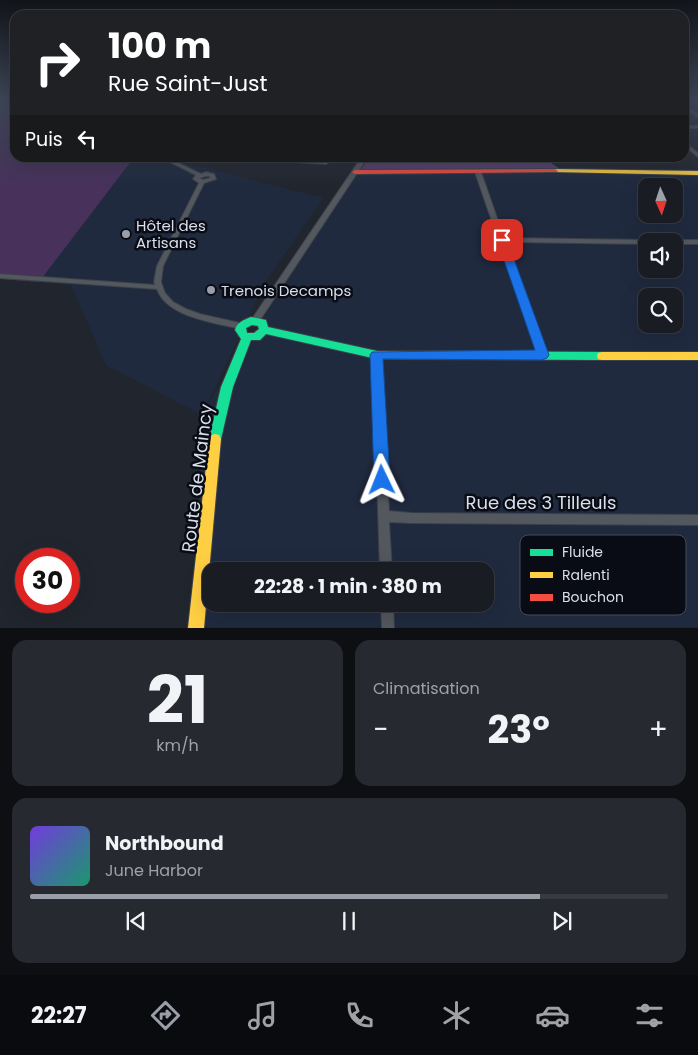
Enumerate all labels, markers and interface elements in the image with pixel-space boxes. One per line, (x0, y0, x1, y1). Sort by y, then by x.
text: 100 m (108, 21, 211, 70)
icon: right (25, 30, 90, 95)
text: Rue Saint-Just (108, 68, 268, 99)
icon: left (73, 125, 101, 153)
text: Puis (25, 126, 63, 153)
north arrow (638, 178, 682, 222)
map controls (638, 178, 683, 333)
place label: Hôtel des Artisans (136, 215, 206, 253)
pin (481, 219, 523, 261)
icon: arrive (488, 226, 516, 254)
marker: Hôtel des Artisans (120, 228, 132, 240)
button: sound (638, 233, 683, 278)
place label: Trenois Decamps (221, 280, 351, 301)
marker: Trenois Decamps (205, 284, 217, 296)
button: search (638, 288, 683, 333)
street label: Route de Maincy (175, 402, 219, 554)
position arrow (355, 453, 407, 505)
street label: Rue des 3 Tilleuls (466, 490, 616, 515)
legend (520, 535, 686, 615)
text: Fluide (562, 542, 603, 562)
speed limit sign: 30 (15, 548, 80, 613)
text: Ralenti (562, 565, 610, 585)
text: 22:28 · 1 min · 380 m (254, 573, 442, 600)
text: Bouchon (562, 587, 624, 607)
text: 21 (147, 655, 208, 746)
text: Climatisation (373, 677, 480, 700)
text: 23° (488, 703, 550, 756)
text: − (373, 710, 388, 749)
text: + (649, 710, 668, 749)
text: km/h (156, 734, 199, 757)
text: Northbound (105, 830, 224, 857)
text: June Harbor (105, 859, 203, 882)
icon: previous (122, 907, 150, 935)
icon: pause (335, 907, 363, 935)
icon: next (548, 907, 576, 935)
icon: directions (148, 998, 183, 1033)
icon: music (245, 998, 280, 1033)
icon: phone (342, 998, 377, 1033)
icon: climate (439, 998, 474, 1033)
icon: car (535, 998, 570, 1033)
icon: filters (632, 998, 667, 1033)
text: 22:27 (31, 1000, 87, 1031)

